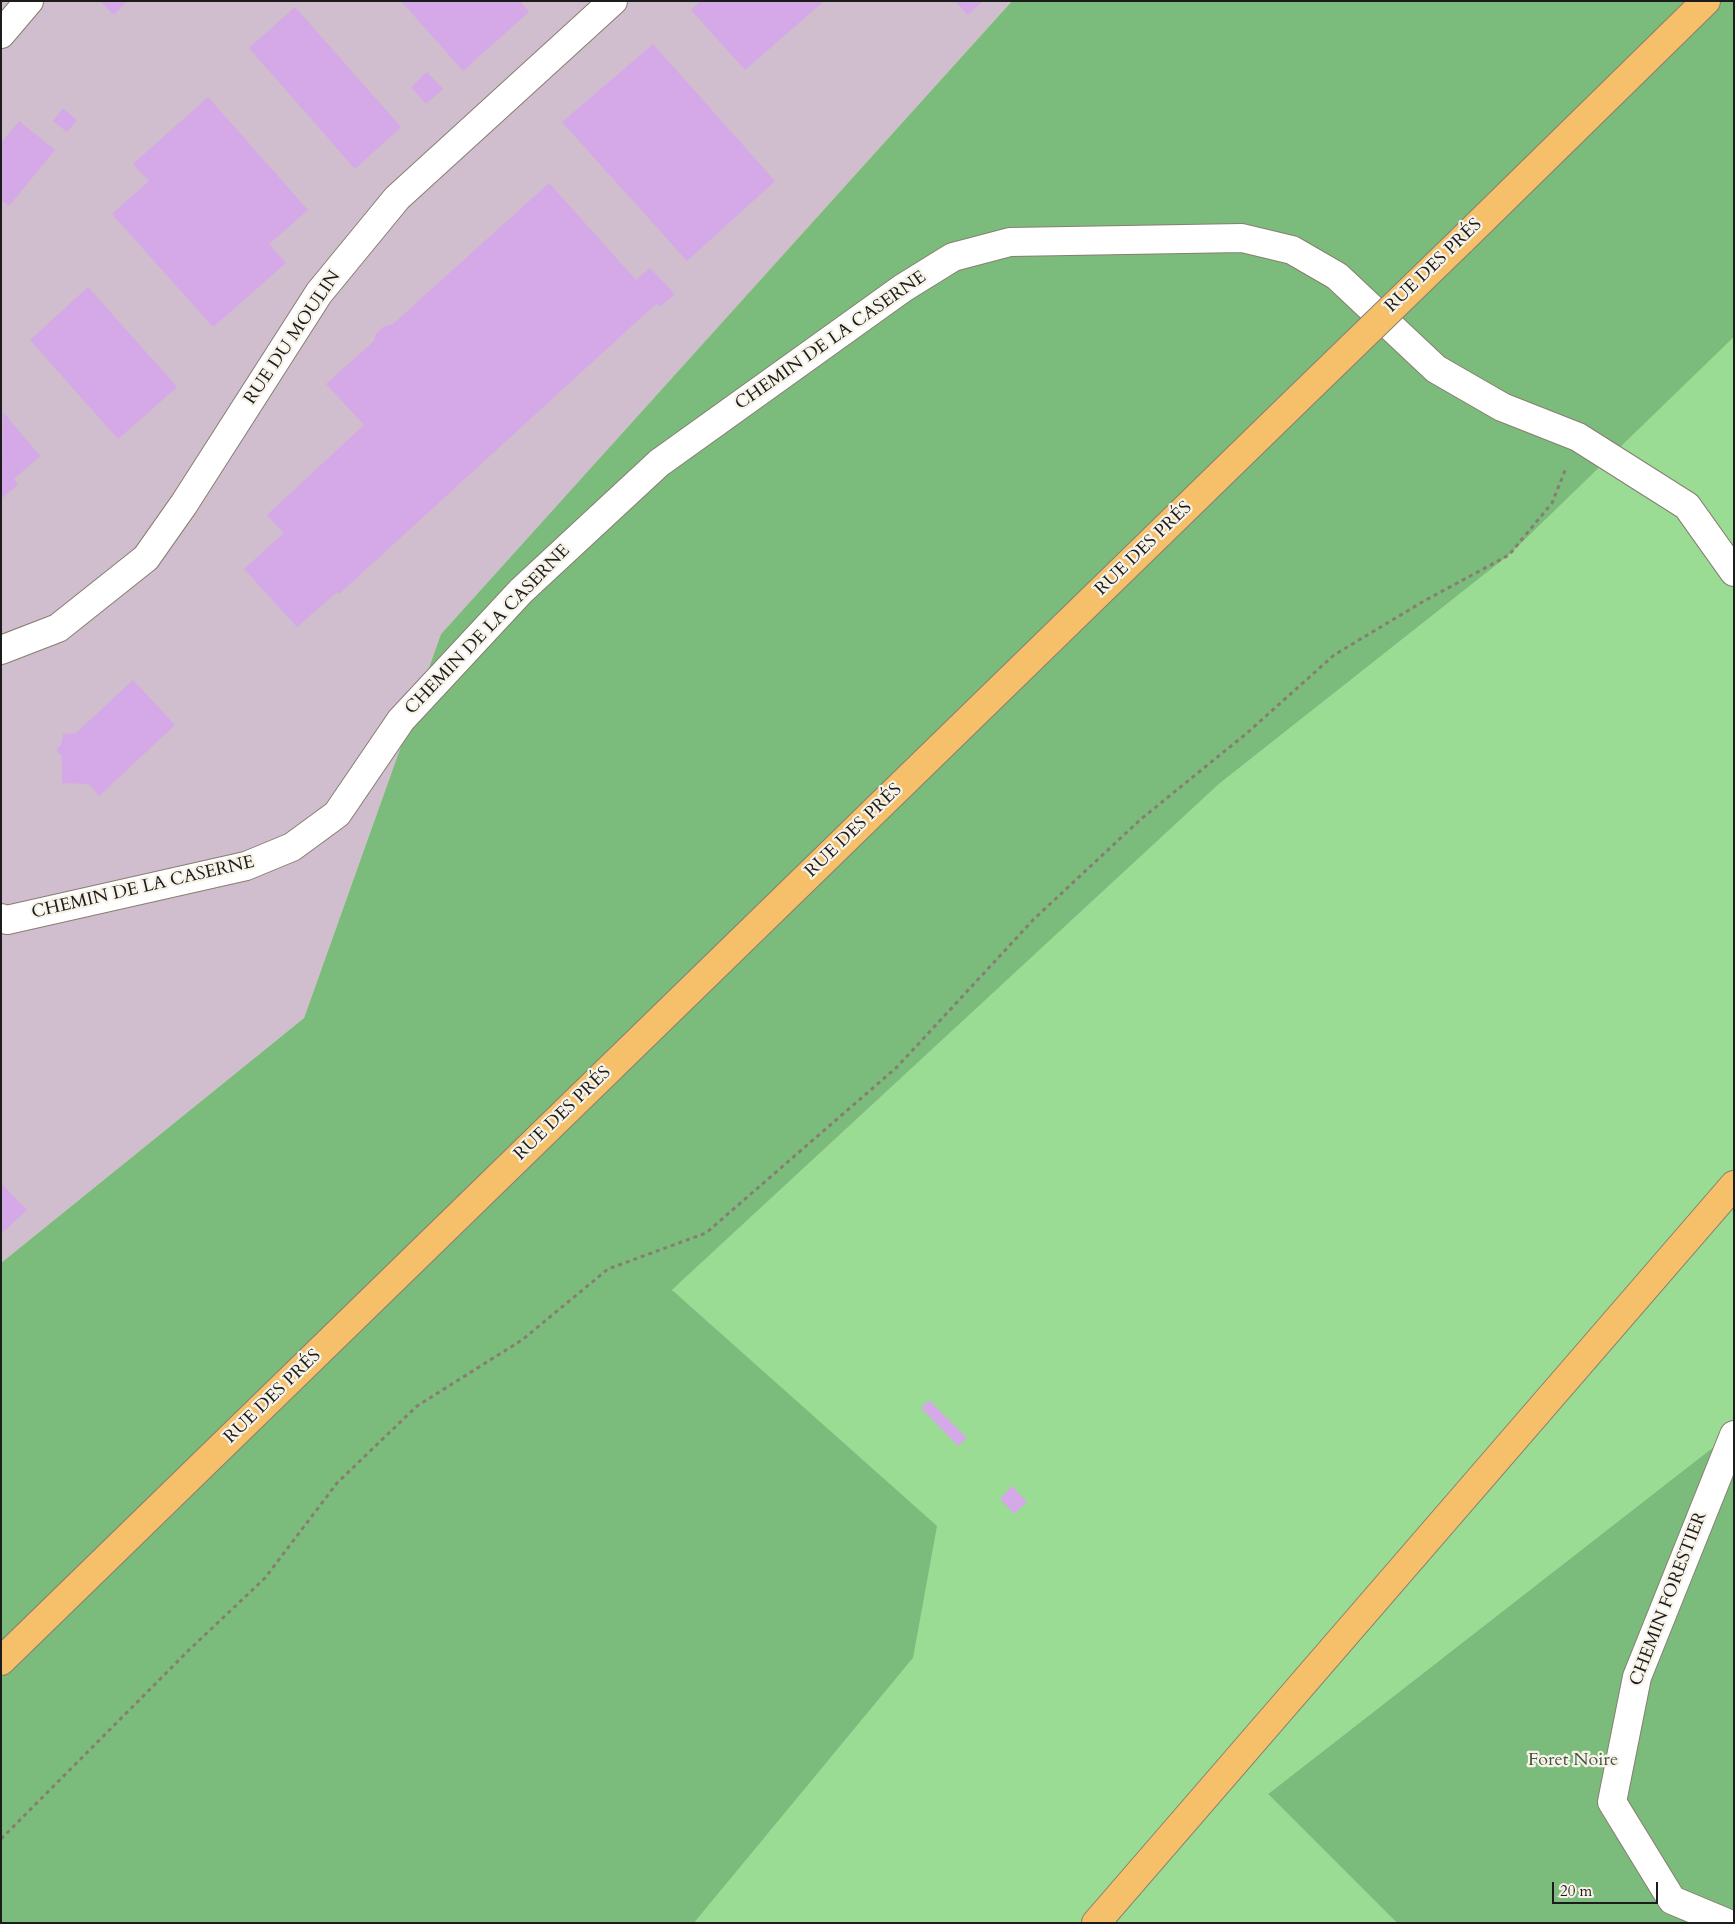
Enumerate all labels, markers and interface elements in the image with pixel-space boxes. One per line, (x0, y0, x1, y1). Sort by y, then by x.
street label: RUE DES PRÉS (1381, 214, 1487, 318)
street label: RUE DU MOULIN (240, 267, 346, 409)
street label: CHEMIN DE LA CASERNE (731, 267, 931, 415)
street label: RUE DES PRÉS (1091, 497, 1197, 601)
street label: CHEMIN DE LA CASERNE (401, 541, 575, 719)
street label: RUE DES PRÉS (801, 779, 907, 883)
street label: CHEMIN DE LA CASERNE (30, 852, 256, 924)
street label: RUE DES PRÉS (510, 1062, 616, 1166)
street label: RUE DES PRÉS (220, 1345, 326, 1449)
street label: CHEMIN FORESTIER (1626, 1509, 1712, 1689)
park label: Foret Noire (1528, 1750, 1618, 1772)
scale bar (1555, 1872, 1661, 1904)
text: 20 m (1560, 1881, 1592, 1901)

